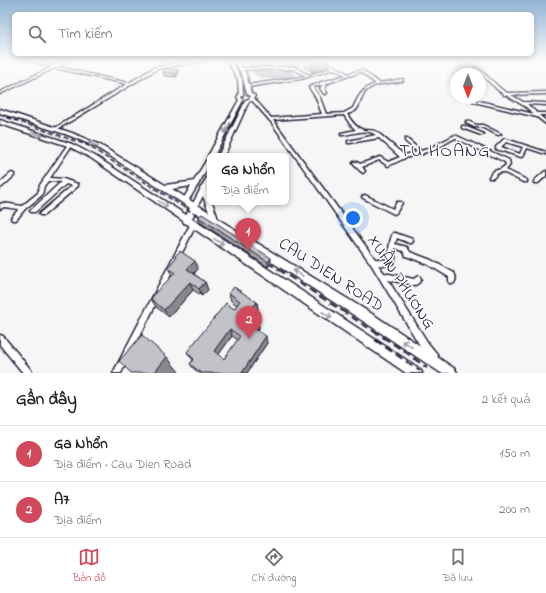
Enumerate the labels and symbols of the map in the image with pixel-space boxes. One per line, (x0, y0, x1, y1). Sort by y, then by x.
north arrow (450, 68, 486, 104)
one-way arrow (223, 122, 230, 134)
one-way arrow (30, 131, 43, 138)
district label: TU HOÀNG (400, 139, 491, 165)
one-way arrow (87, 140, 99, 147)
one-way arrow (157, 200, 168, 208)
your location (343, 208, 363, 228)
pin: 1 (235, 218, 261, 251)
street label: XUÂN PHƯƠNG (361, 230, 441, 334)
street label: CAU DIEN ROAD (273, 232, 389, 318)
one-way arrow (214, 238, 225, 247)
one-way arrow (293, 269, 304, 277)
pin: 2 (236, 306, 262, 339)
one-way arrow (322, 311, 333, 319)
one-way arrow (402, 340, 413, 348)

